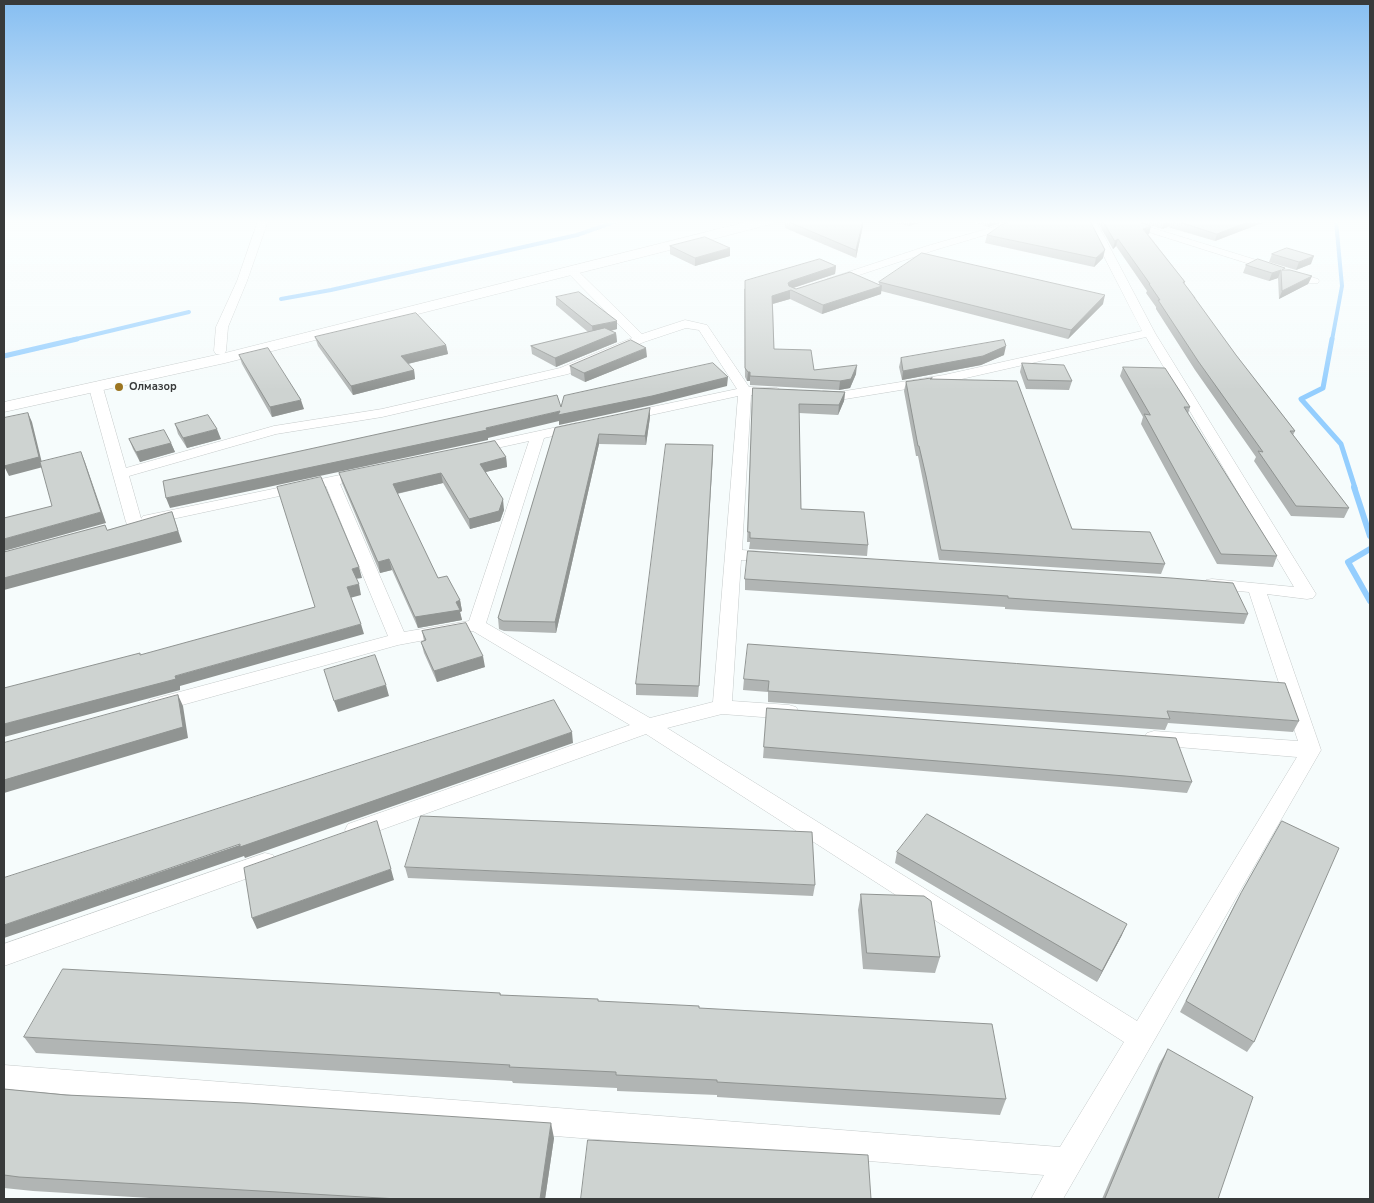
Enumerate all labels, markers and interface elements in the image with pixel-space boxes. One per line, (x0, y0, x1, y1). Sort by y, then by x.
place label: Олмазор (129, 380, 177, 394)
marker: Олмазор (113, 381, 125, 393)

